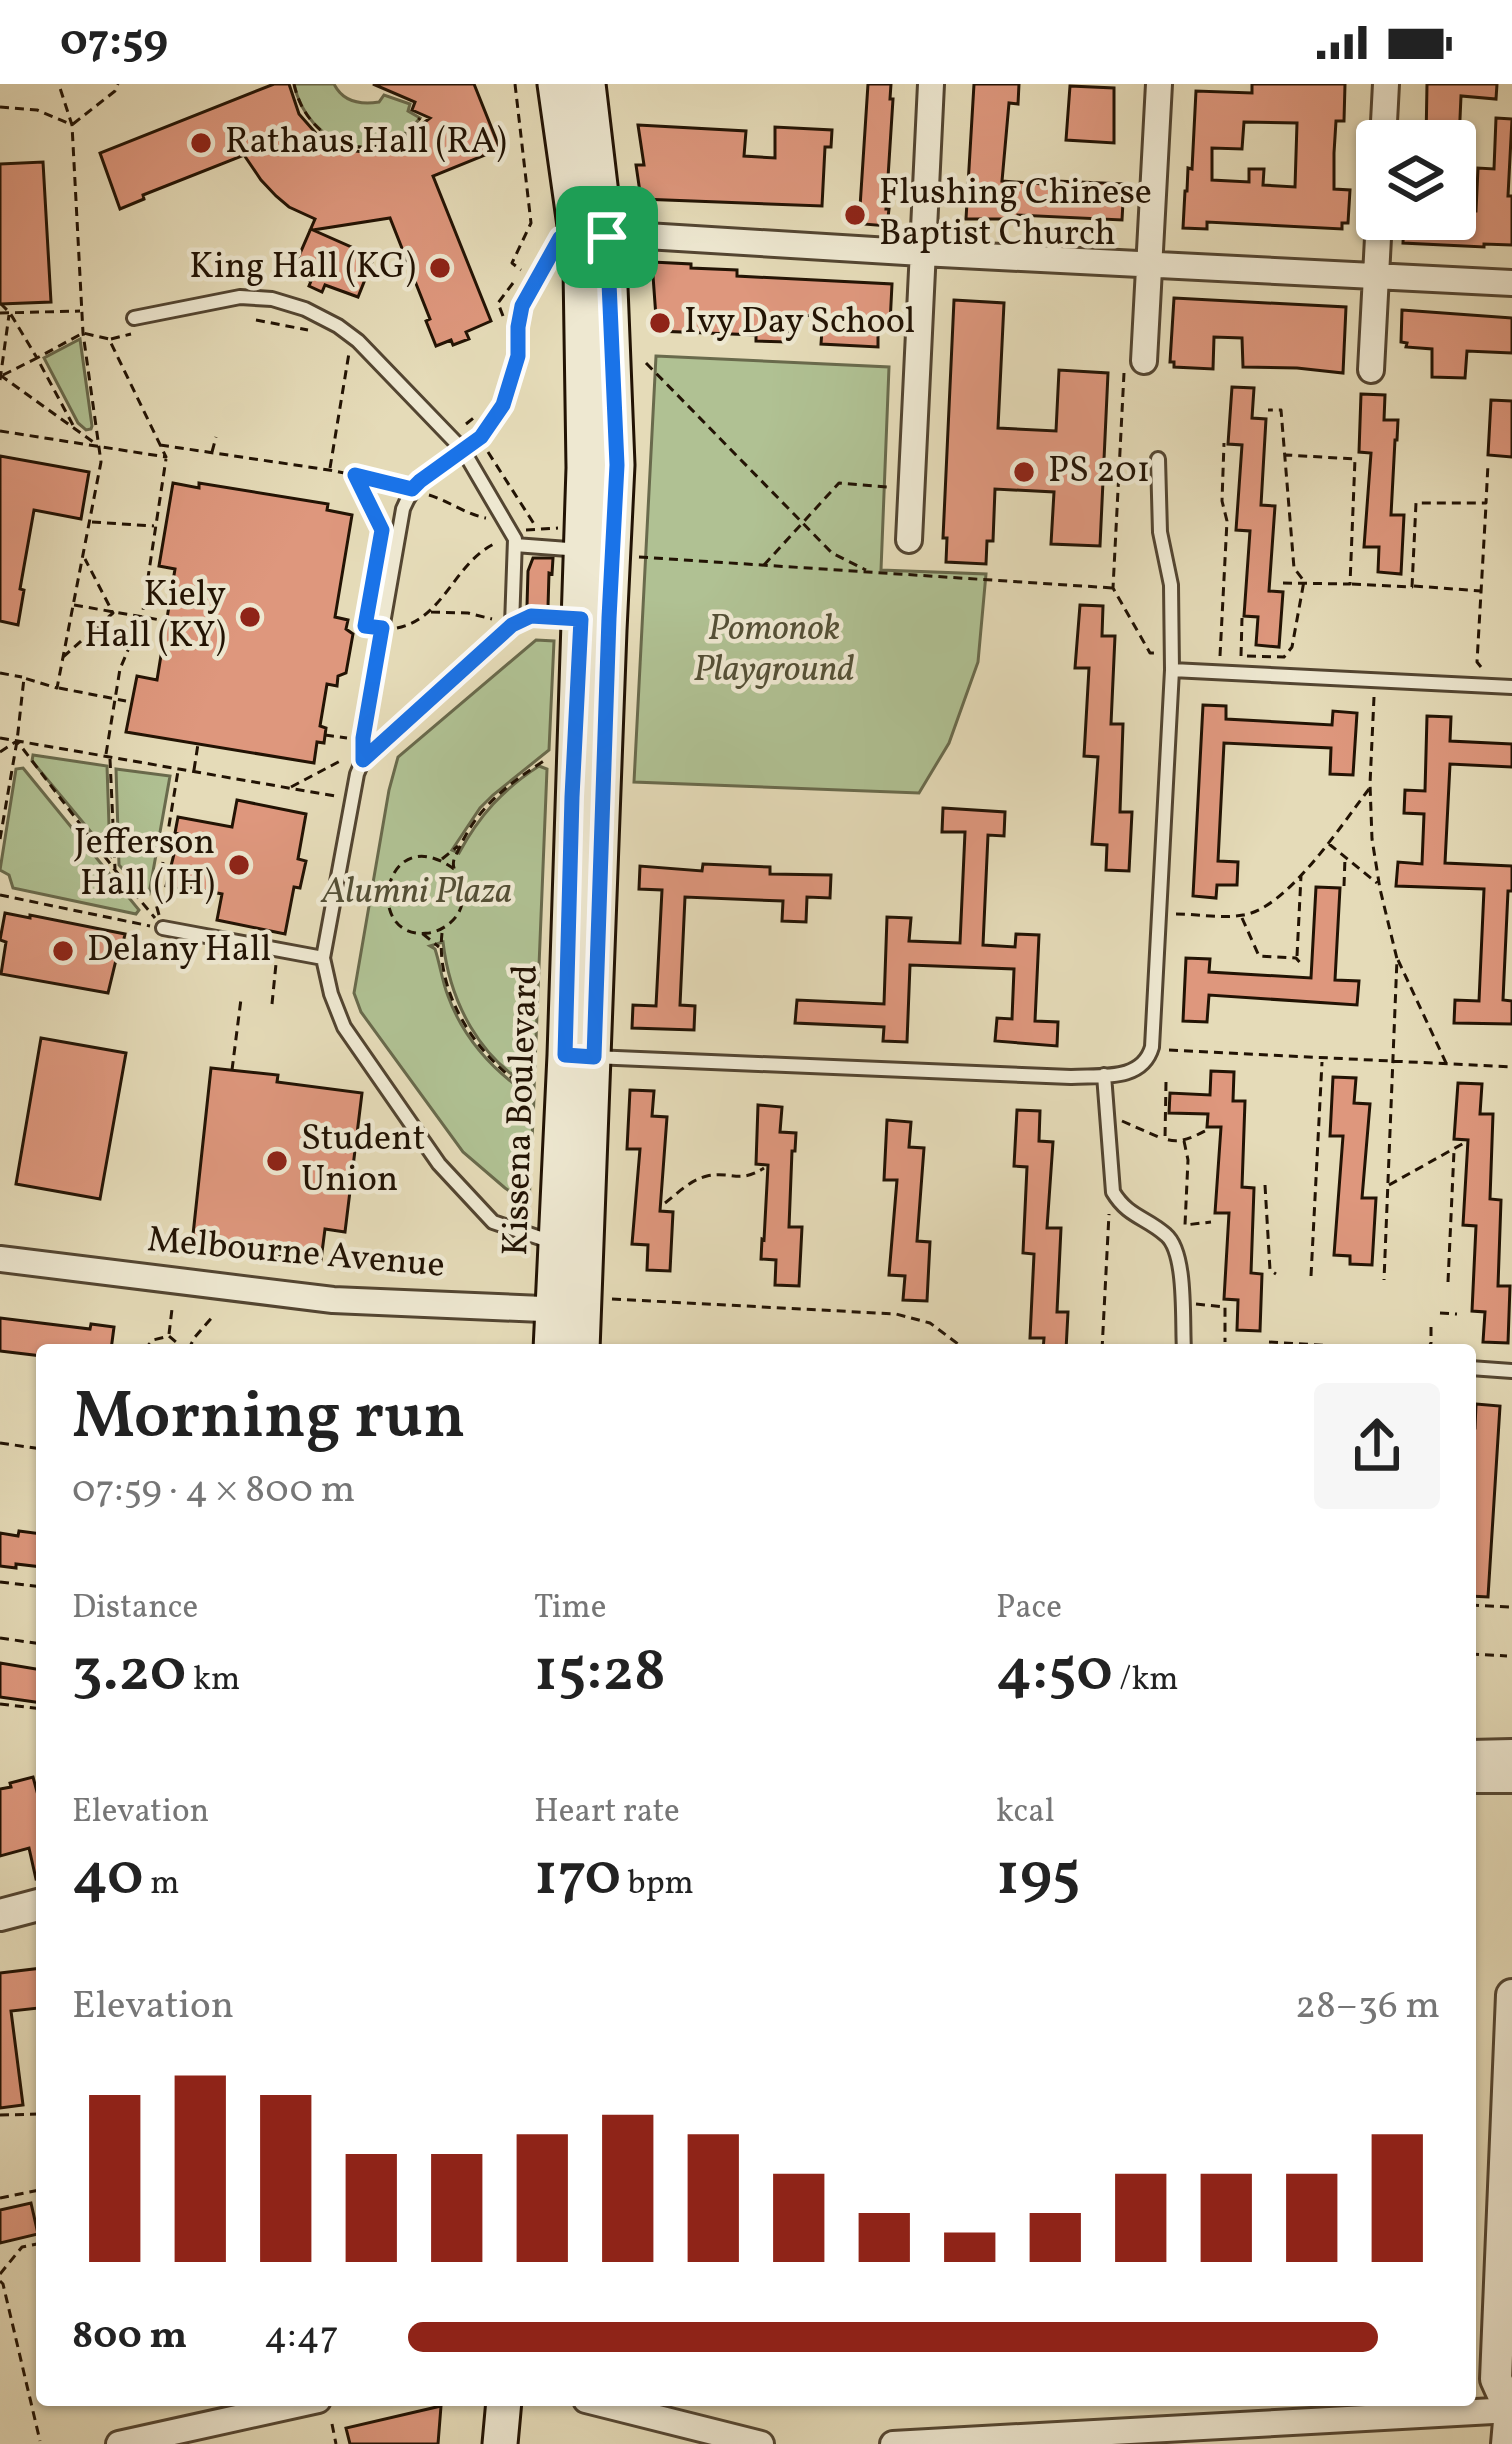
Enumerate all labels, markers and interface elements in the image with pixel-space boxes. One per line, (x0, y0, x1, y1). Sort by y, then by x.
text: 07:59 (60, 11, 168, 74)
place label: Rathaus Hall (RA) (225, 118, 507, 168)
map controls (1356, 120, 1476, 240)
button: layers (1356, 120, 1476, 240)
marker: Rathaus Hall (RA) (188, 130, 214, 156)
place label: Flushing Chinese Baptist Church (879, 169, 1152, 260)
pin (556, 186, 658, 288)
marker: Flushing Chinese Baptist Church (842, 202, 868, 228)
icon: arrive (574, 204, 640, 270)
place label: King Hall (KG) (189, 243, 416, 293)
marker: King Hall (KG) (427, 255, 453, 281)
place label: Ivy Day School (684, 298, 915, 348)
marker: Ivy Day School (647, 310, 673, 336)
place label: PS 201 (1048, 447, 1151, 497)
marker: PS 201 (1011, 459, 1037, 485)
place label: Kiely Hall (KY) (84, 571, 226, 662)
marker: Kiely Hall (KY) (237, 604, 263, 630)
park label: Pomonok Playground (693, 605, 855, 696)
place label: Jefferson Hall (JH) (74, 819, 215, 910)
marker: Jefferson Hall (JH) (226, 852, 252, 878)
park label: Alumni Plaza (321, 868, 512, 918)
place label: Delany Hall (87, 926, 271, 976)
marker: Delany Hall (50, 938, 76, 964)
street label: Kissena Boulevard (492, 964, 552, 1256)
place label: Student Union (301, 1115, 425, 1206)
marker: Student Union (264, 1148, 290, 1174)
street label: Melbourne Avenue (145, 1216, 447, 1292)
text: Morning run (72, 1373, 465, 1465)
button: share (1314, 1383, 1440, 1509)
text: 07:59 · 4 × 800 m (72, 1464, 355, 1518)
text: Distance (72, 1586, 198, 1632)
text: Time (534, 1586, 606, 1632)
text: Pace (996, 1586, 1062, 1632)
text: 3.20 (72, 1632, 186, 1715)
text: 15:28 (534, 1632, 666, 1715)
text: 4:50 (996, 1632, 1113, 1715)
text: km (186, 1658, 240, 1704)
text: /km (1113, 1658, 1179, 1704)
text: Elevation (72, 1790, 209, 1836)
text: Heart rate (534, 1790, 680, 1836)
text: kcal (996, 1790, 1055, 1836)
text: 40 (72, 1836, 144, 1919)
text: 170 (534, 1836, 621, 1919)
text: 195 (996, 1836, 1081, 1919)
text: m (144, 1862, 179, 1908)
text: bpm (621, 1862, 694, 1908)
text: Elevation (72, 1980, 234, 2034)
text: 28–36 m (1295, 1980, 1440, 2034)
text: 800 m (72, 2310, 187, 2364)
text: 4:47 (264, 2310, 339, 2364)

